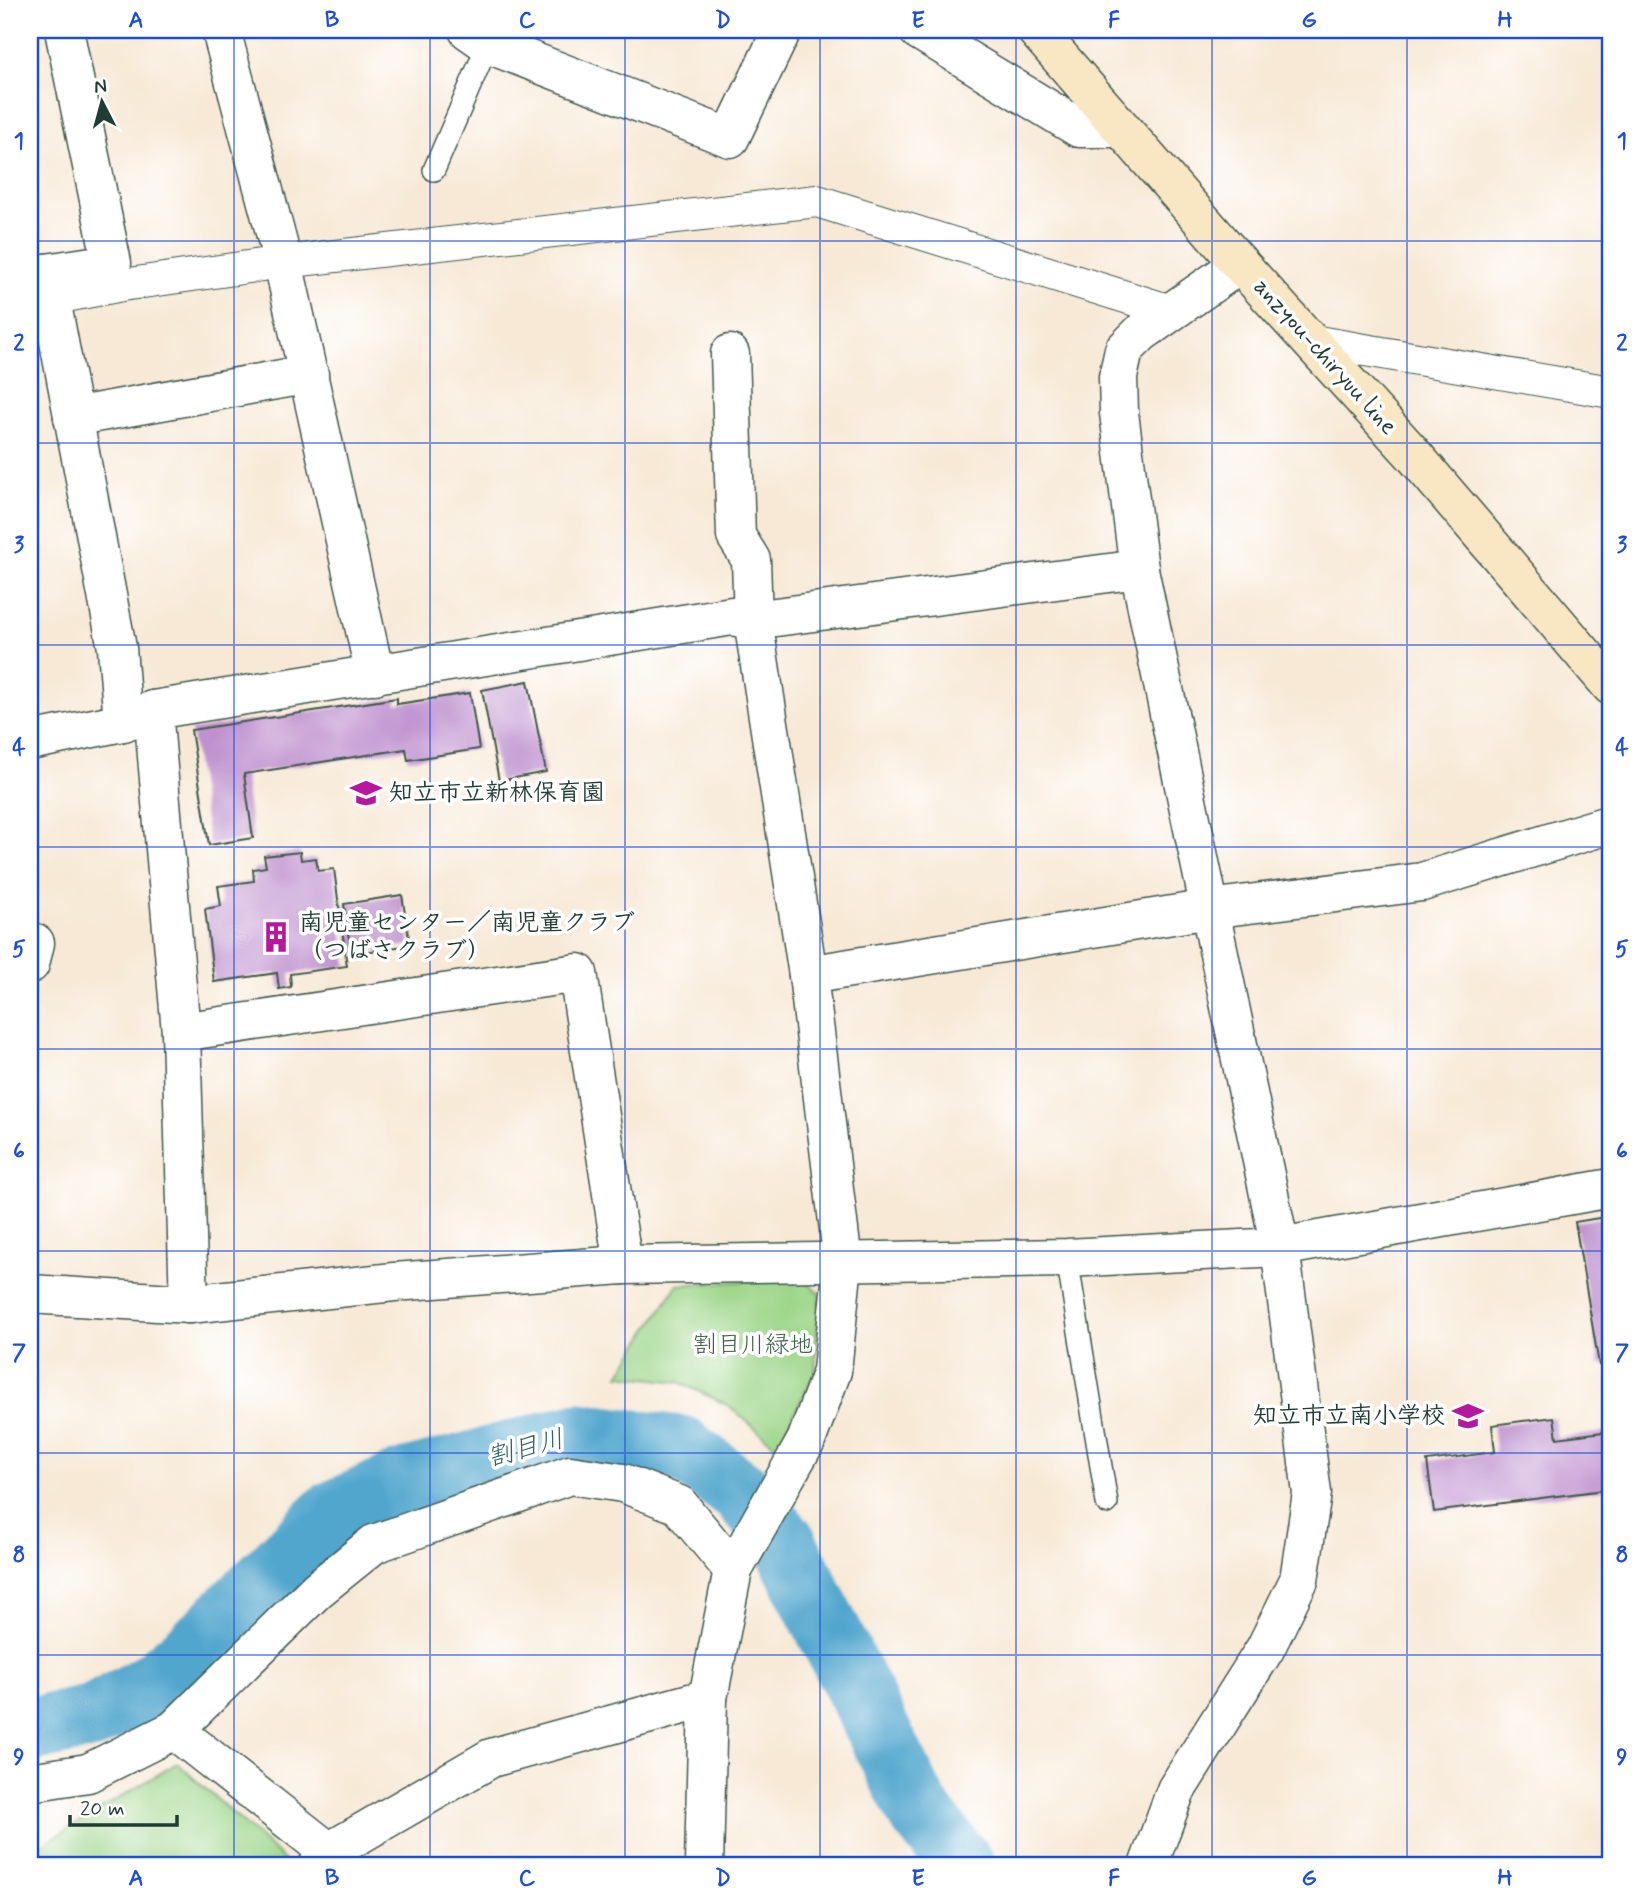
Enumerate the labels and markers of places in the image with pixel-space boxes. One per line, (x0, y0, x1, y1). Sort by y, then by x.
school or university icon: 知立市立新林保育園 (349, 776, 383, 810)
place label: 知立市立新林保育園 (389, 778, 605, 809)
place label: 南児童センター／南児童クラブ （つばさクラブ） (299, 908, 635, 967)
building icon: 南児童センター／南児童クラブ （つばさクラブ） (259, 920, 293, 954)
school or university icon: 知立市立南小学校 (1451, 1399, 1485, 1433)
place label: 知立市立南小学校 (1253, 1401, 1445, 1432)

